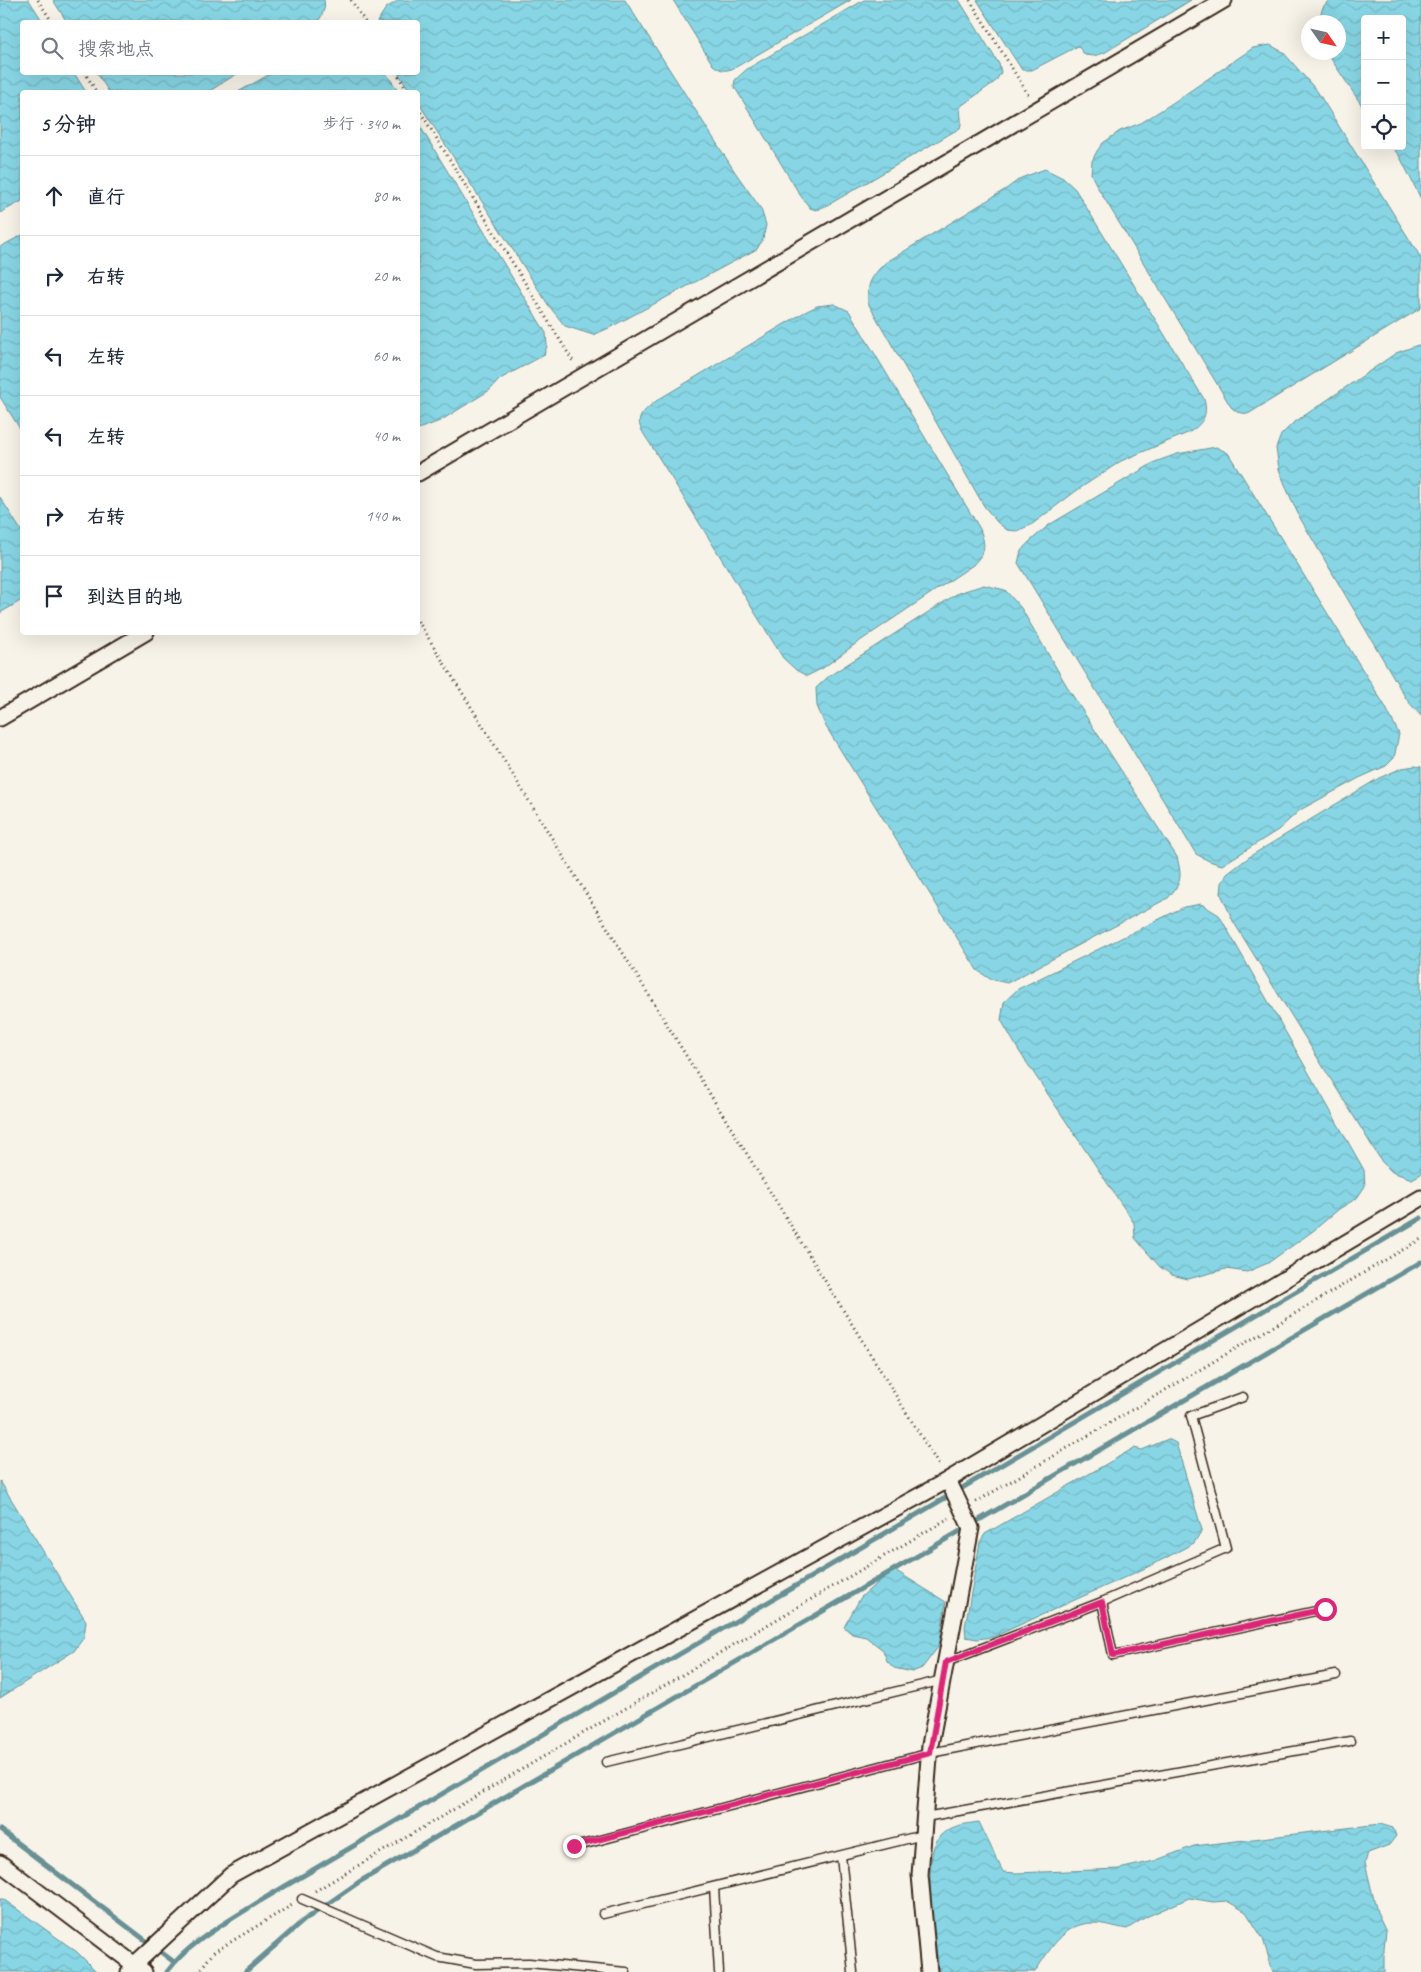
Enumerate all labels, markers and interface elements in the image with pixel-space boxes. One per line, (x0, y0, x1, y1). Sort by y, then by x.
north arrow (1301, 15, 1346, 60)
map controls (1361, 15, 1406, 150)
button: + (1361, 15, 1406, 60)
search box (20, 20, 420, 75)
icon: search (38, 34, 66, 62)
text: 搜索地点 (78, 37, 154, 61)
button: − (1361, 60, 1406, 105)
button: locate (1361, 105, 1406, 150)
text: 5 分钟 (40, 111, 96, 137)
text: 步行 · 340 m (323, 114, 400, 134)
icon: ahead (40, 182, 68, 210)
text: 直行 (87, 185, 125, 209)
text: 80 m (373, 186, 400, 206)
icon: right (40, 262, 68, 290)
text: 右转 (87, 265, 125, 289)
text: 20 m (373, 266, 400, 286)
icon: left (40, 342, 68, 370)
text: 左转 (87, 345, 125, 369)
text: 60 m (373, 346, 400, 366)
icon: left (40, 422, 68, 450)
text: 左转 (87, 425, 125, 449)
text: 40 m (373, 426, 400, 446)
icon: right (40, 502, 68, 530)
text: 右转 (87, 505, 125, 529)
text: 140 m (366, 506, 400, 526)
icon: arrive (40, 582, 68, 610)
text: 到达目的地 (87, 585, 182, 609)
route start (1314, 1598, 1337, 1621)
route end (563, 1835, 586, 1858)

